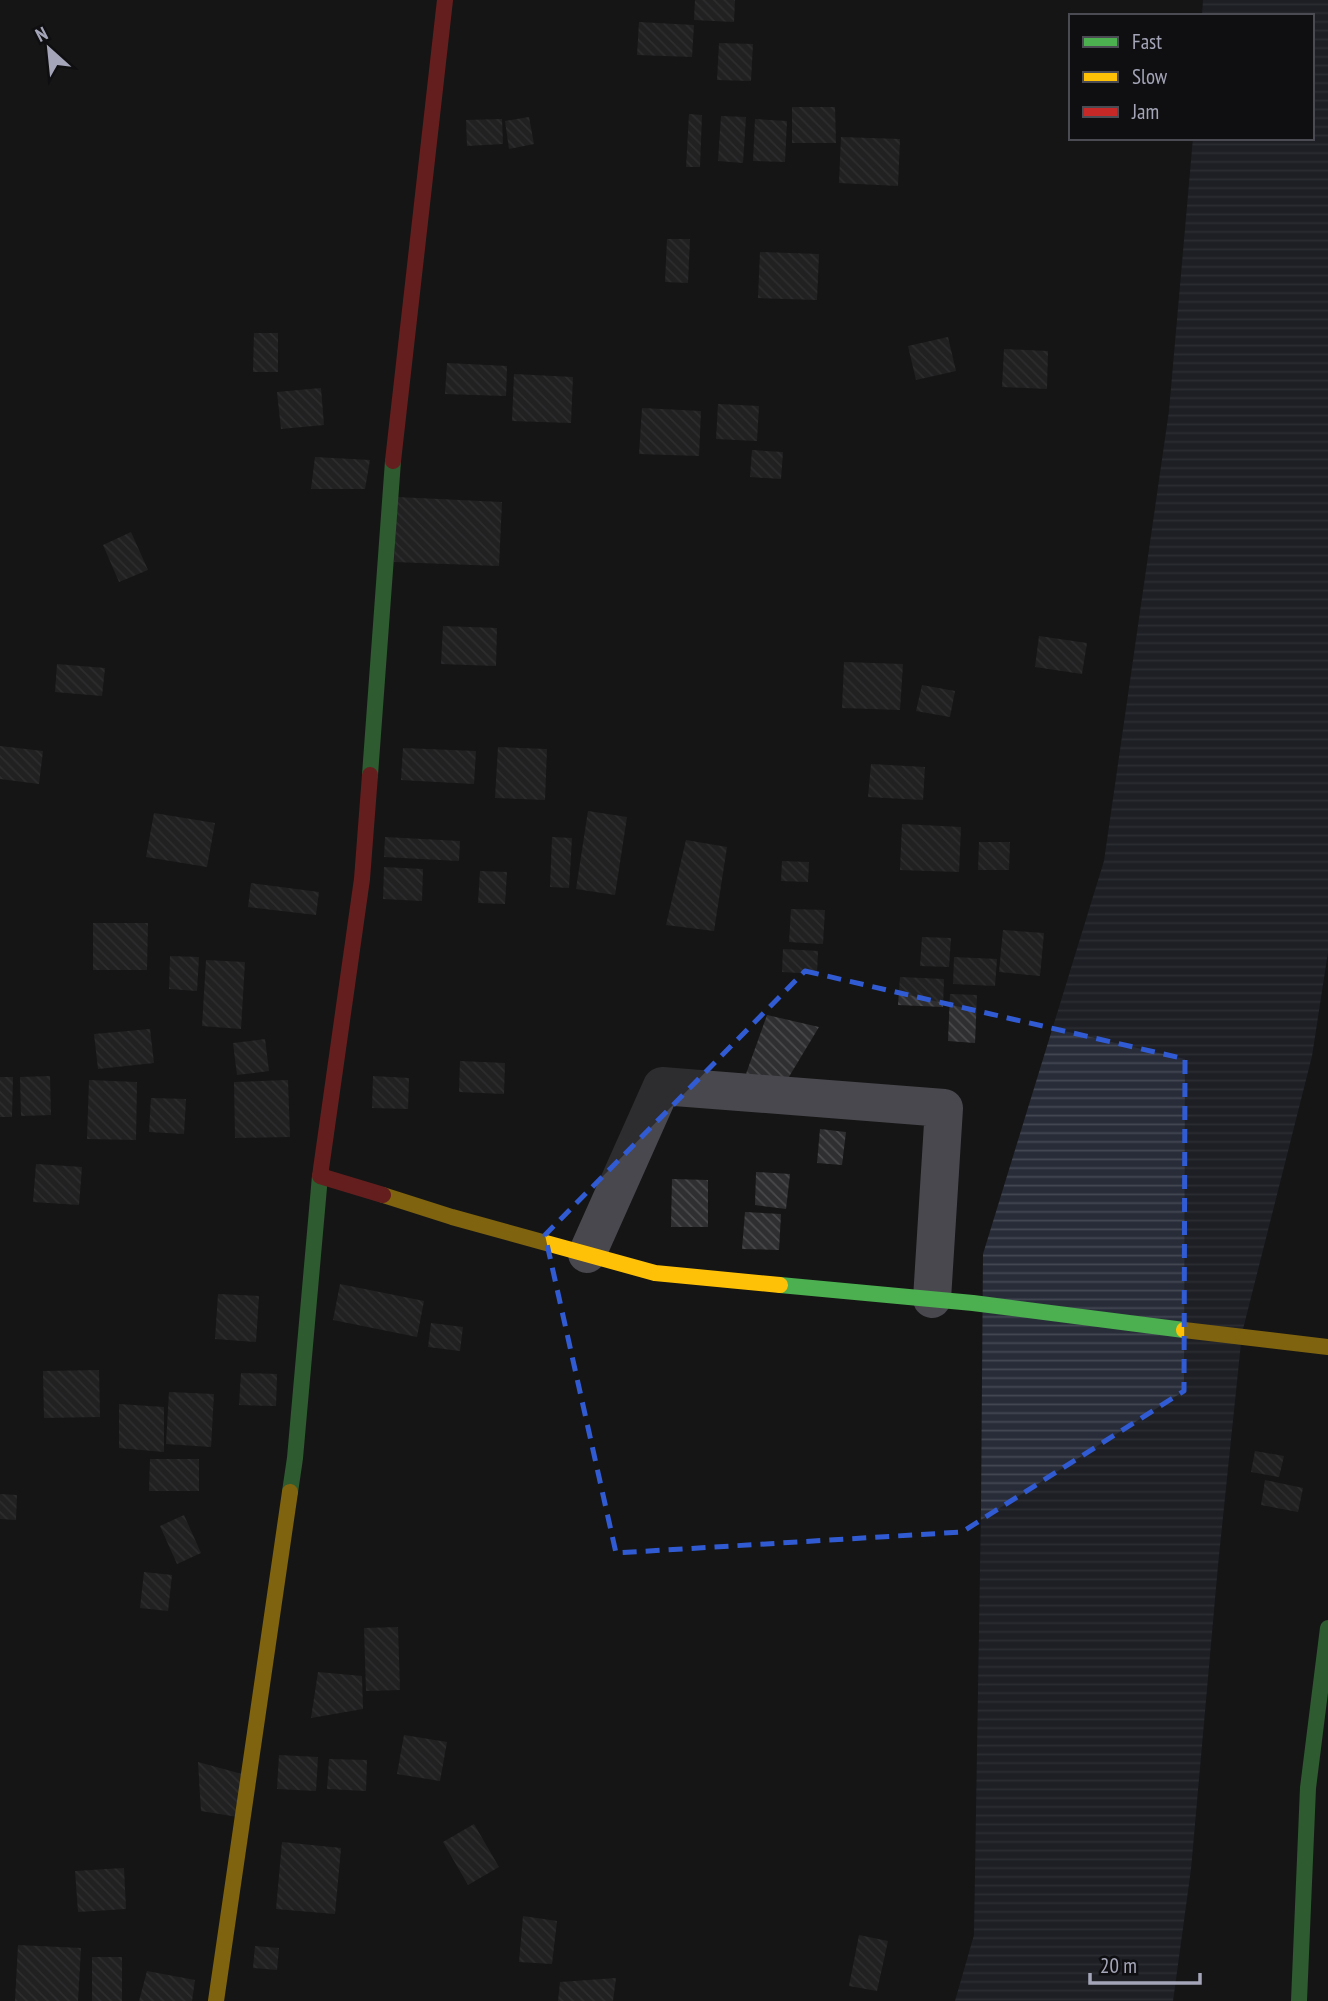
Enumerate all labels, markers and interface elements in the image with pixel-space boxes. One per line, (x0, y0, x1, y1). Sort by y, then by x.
north arrow (14, 14, 84, 84)
legend (1069, 14, 1314, 140)
text: N (31, 21, 51, 47)
text: Fast (1132, 28, 1162, 55)
text: Slow (1132, 63, 1168, 90)
text: Jam (1131, 98, 1159, 125)
scale bar (1090, 1941, 1200, 1985)
text: 20 m (1100, 1952, 1137, 1979)

